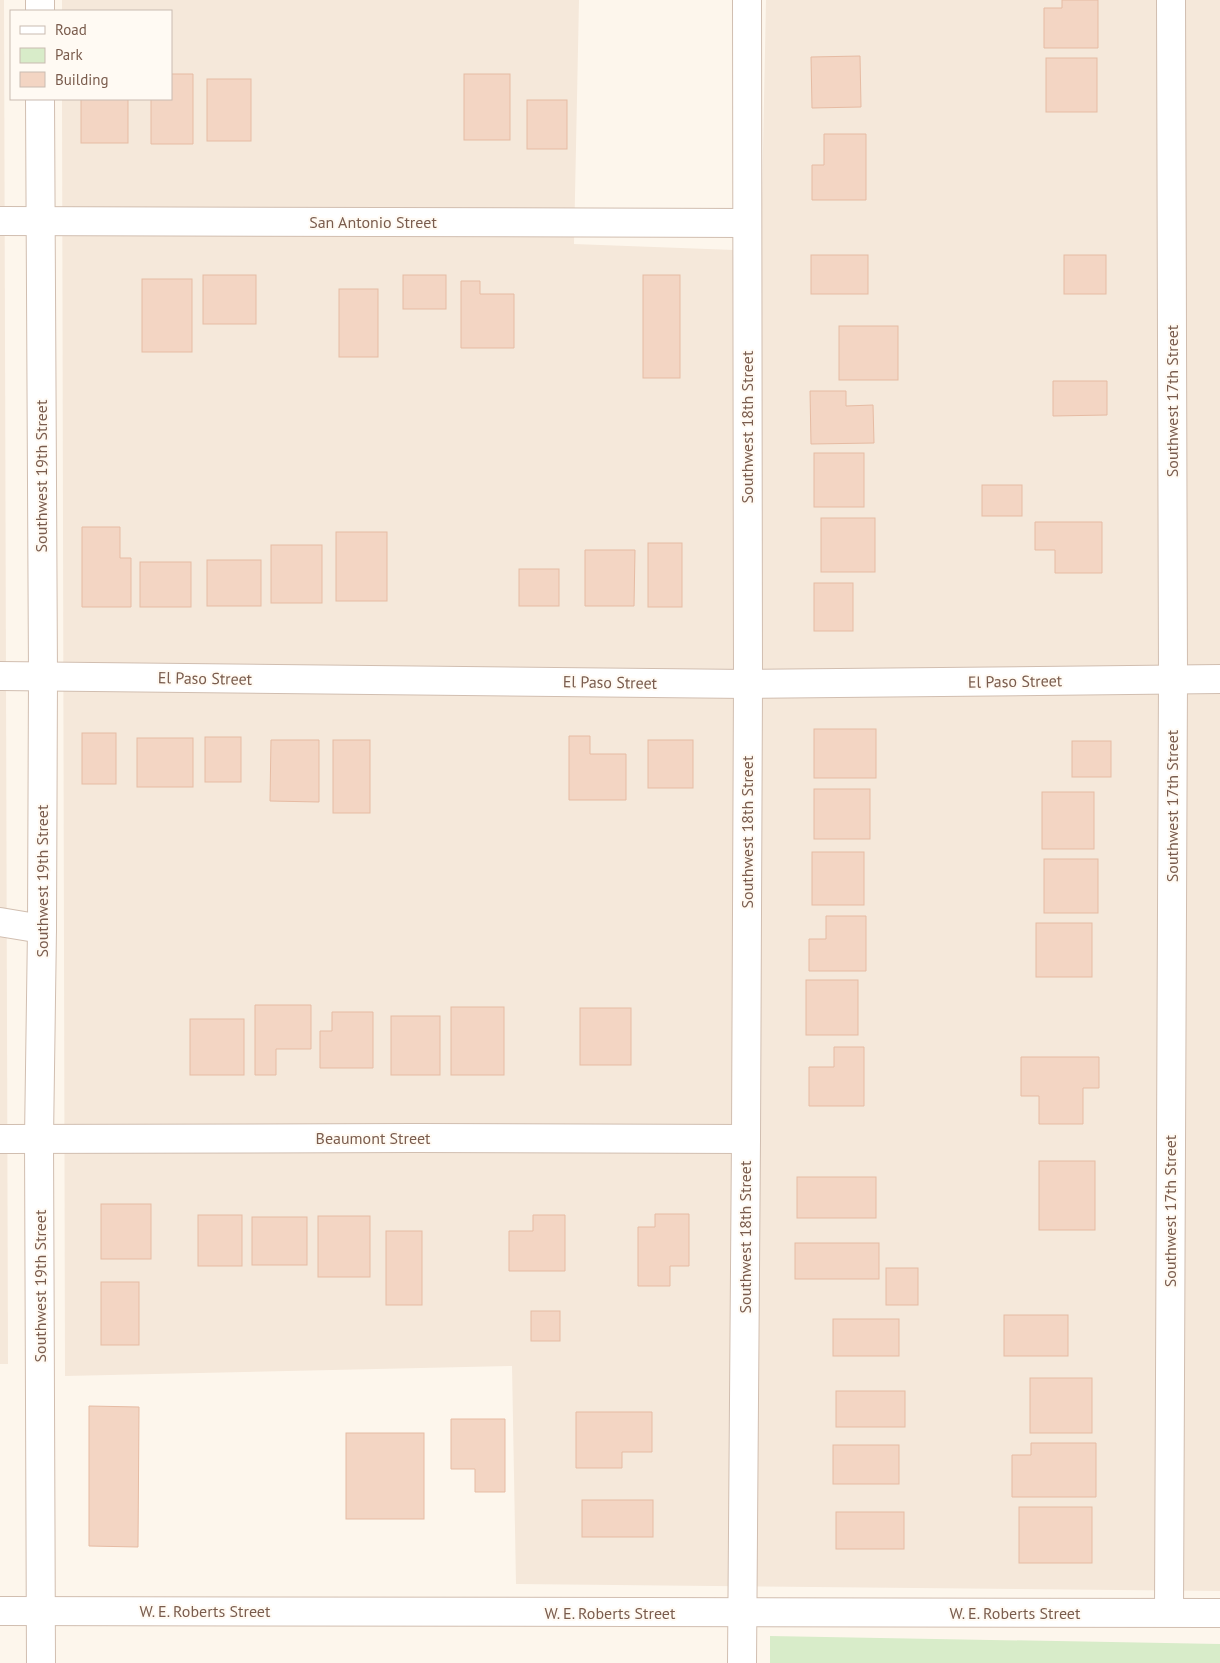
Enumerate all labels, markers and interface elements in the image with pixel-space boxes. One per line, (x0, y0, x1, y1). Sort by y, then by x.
legend (10, 10, 172, 100)
text: Road (55, 20, 87, 39)
text: Park (55, 45, 83, 64)
text: Building (55, 70, 109, 89)
street label: San Antonio Street (309, 212, 437, 232)
street label: Southwest 17th Street (1162, 324, 1182, 477)
street label: Southwest 18th Street (737, 350, 757, 503)
street label: Southwest 19th Street (31, 399, 51, 552)
street label: El Paso Street (158, 667, 253, 689)
street label: El Paso Street (968, 670, 1063, 692)
street label: El Paso Street (563, 671, 658, 693)
street label: Southwest 17th Street (1162, 729, 1182, 882)
street label: Southwest 18th Street (737, 755, 757, 908)
street label: Southwest 19th Street (32, 804, 52, 957)
street label: Beaumont Street (316, 1128, 431, 1148)
street label: Southwest 17th Street (1160, 1134, 1180, 1287)
street label: Southwest 18th Street (735, 1160, 755, 1313)
street label: Southwest 19th Street (30, 1209, 50, 1362)
street label: W. E. Roberts Street (140, 1601, 271, 1621)
street label: W. E. Roberts Street (545, 1603, 676, 1623)
street label: W. E. Roberts Street (950, 1603, 1081, 1623)

